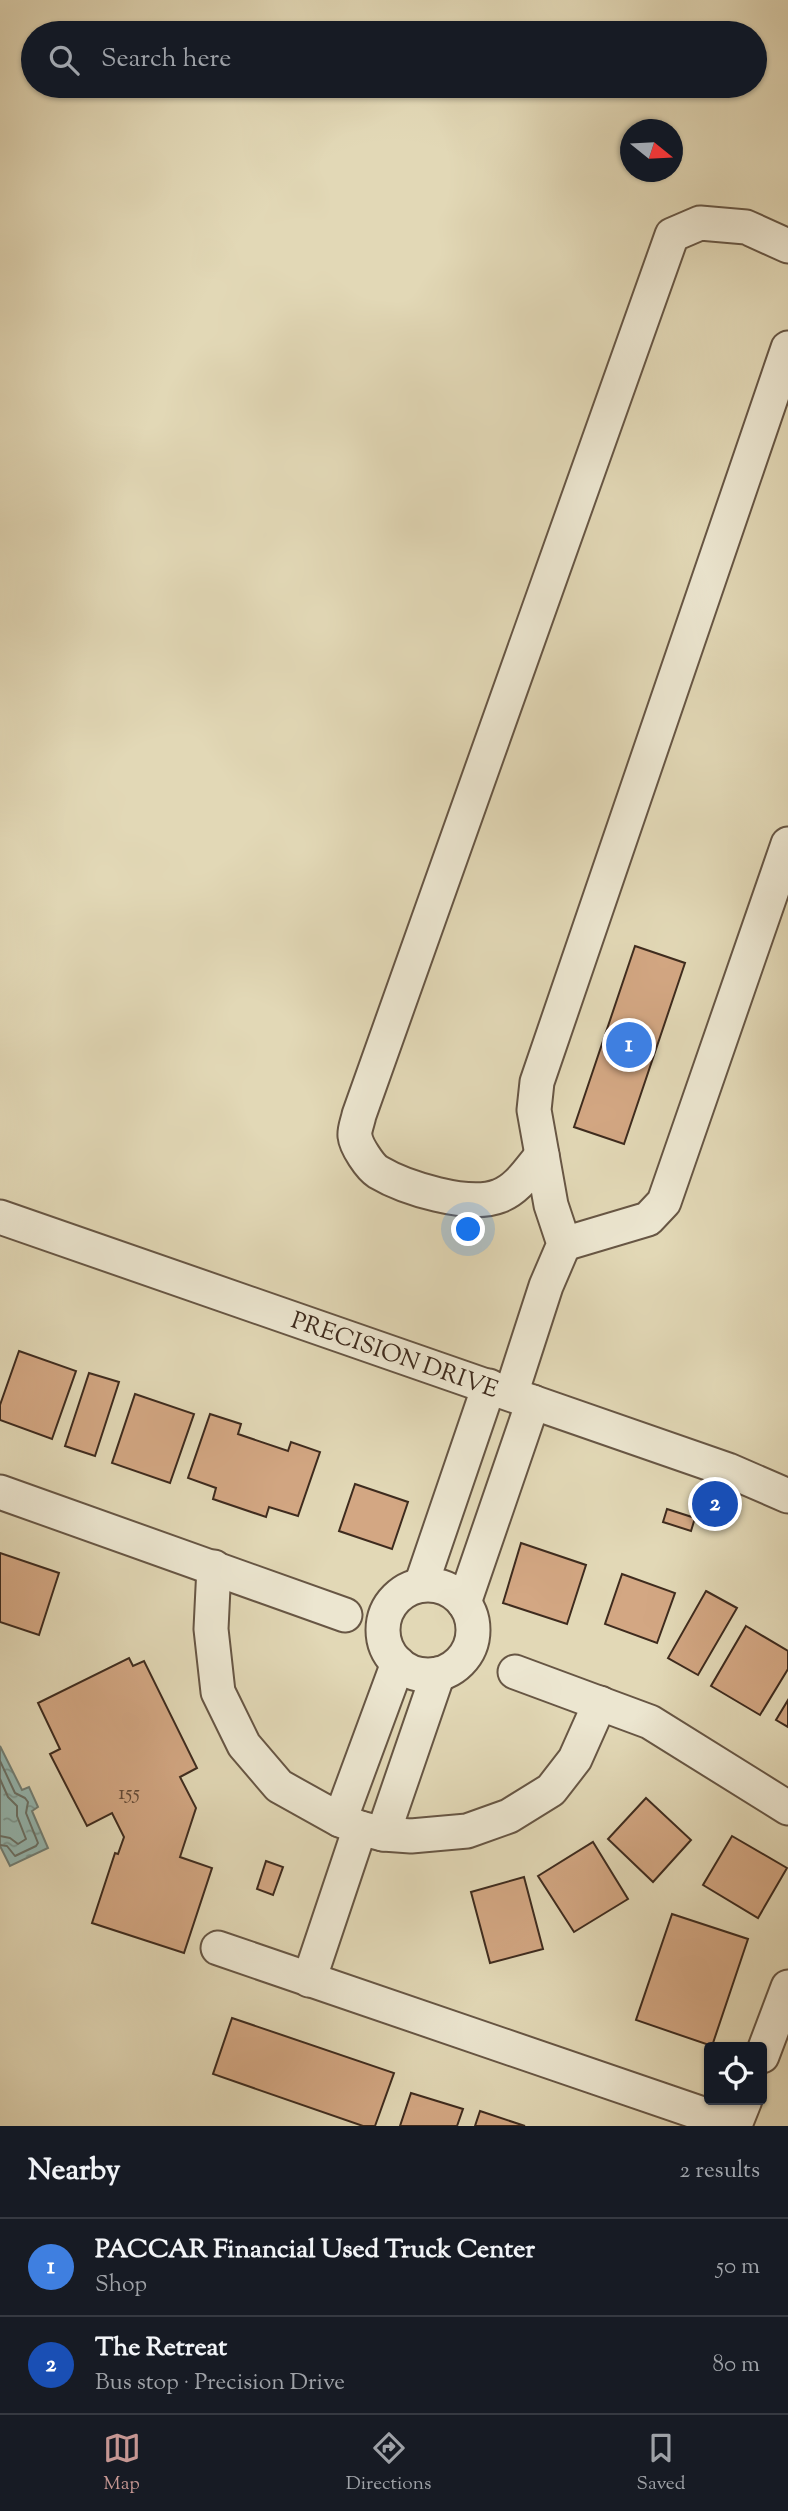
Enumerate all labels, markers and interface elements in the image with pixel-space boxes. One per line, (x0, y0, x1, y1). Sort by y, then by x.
search box (21, 21, 767, 98)
icon: search (45, 41, 83, 79)
text: Search here (101, 41, 231, 78)
north arrow (620, 119, 683, 182)
pin: 1 (606, 1019, 652, 1071)
your location (451, 1212, 485, 1246)
street label: PRECISION DRIVE (286, 1304, 503, 1408)
pin: 2 (692, 1478, 738, 1530)
house number: 155 (118, 1779, 140, 1809)
map controls (704, 2042, 767, 2105)
button: locate (704, 2042, 767, 2105)
text: Nearby (28, 2150, 120, 2193)
text: 2 results (680, 2155, 760, 2188)
text: PACCAR Financial Used Truck Center (95, 2232, 535, 2269)
text: 1 (47, 2251, 55, 2284)
text: 50 m (716, 2251, 760, 2284)
text: Shop (95, 2269, 147, 2302)
text: The Retreat (95, 2330, 227, 2367)
text: 2 (46, 2349, 56, 2382)
text: 80 m (712, 2349, 760, 2382)
text: Bus stop · Precision Drive (95, 2367, 345, 2400)
tab: Map (103, 2429, 141, 2498)
tab: Directions (346, 2429, 431, 2498)
tab: Saved (637, 2429, 685, 2498)

